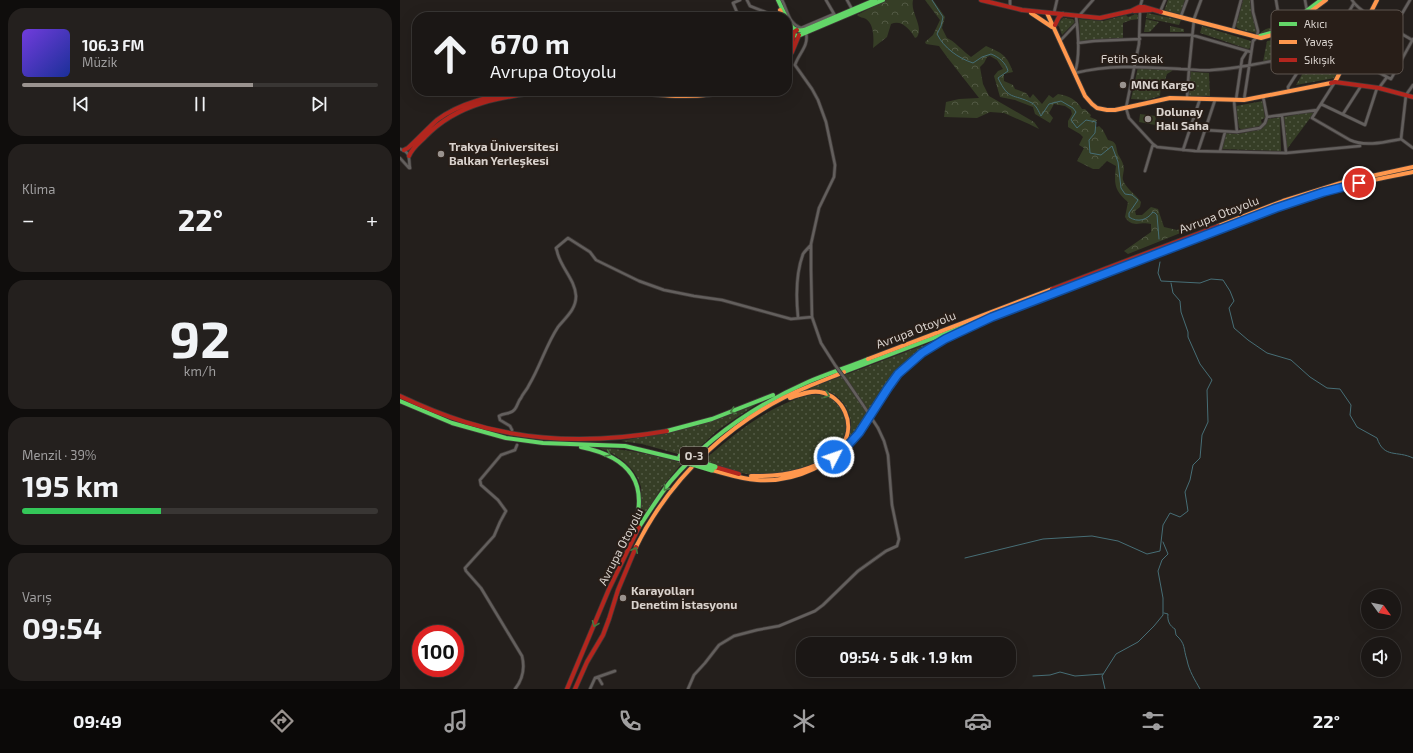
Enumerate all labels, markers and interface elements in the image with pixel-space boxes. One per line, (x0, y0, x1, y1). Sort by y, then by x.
legend (1271, 10, 1403, 74)
text: Akıcı (1304, 17, 1327, 30)
text: 670 m (490, 26, 570, 60)
icon: ahead (424, 28, 476, 80)
text: Yavaş (1304, 35, 1333, 49)
text: 106.3 FM (82, 36, 144, 54)
street label: Fetih Sokak (1101, 51, 1163, 65)
text: Sıkışık (1304, 53, 1336, 67)
text: Müzik (82, 54, 117, 70)
text: Avrupa Otoyolu (490, 60, 616, 82)
place label: MNG Kargo (1131, 77, 1195, 91)
marker: MNG Kargo (1118, 80, 1128, 90)
icon: previous (70, 93, 92, 115)
icon: pause (189, 93, 211, 115)
icon: next (308, 93, 330, 115)
place label: Dolunay Halı Saha (1156, 104, 1209, 132)
marker: Dolunay Halı Saha (1143, 114, 1153, 124)
place label: Trakya Üniversitesi Balkan Yerleşkesi (449, 139, 559, 168)
marker: Trakya Üniversitesi Balkan Yerleşkesi (436, 149, 446, 159)
pin (1342, 166, 1376, 200)
icon: arrive (1348, 172, 1370, 194)
text: Klima (22, 181, 55, 197)
street label: Avrupa Otoyolu (1177, 192, 1260, 236)
text: 22° (178, 201, 223, 237)
text: − (22, 206, 35, 232)
text: + (366, 206, 378, 232)
text: 92 (170, 306, 230, 368)
street label: Avrupa Otoyolu (874, 307, 957, 351)
text: km/h (184, 363, 216, 379)
one-way arrow (824, 390, 831, 399)
one-way arrow (729, 406, 736, 415)
position arrow (813, 436, 855, 478)
text: Menzil · 39% (22, 447, 97, 463)
road number: O-3 (680, 447, 708, 465)
one-way arrow (604, 449, 611, 457)
text: 195 km (22, 467, 119, 503)
one-way arrow (664, 483, 671, 490)
street label: Avrupa Otoyolu (595, 506, 645, 587)
one-way arrow (630, 547, 638, 555)
place label: Karayolları Denetim İstasyonu (631, 583, 737, 612)
text: Varış (22, 589, 52, 605)
north arrow (1361, 589, 1401, 629)
map controls (1361, 589, 1401, 677)
marker: Karayolları Denetim İstasyonu (618, 593, 628, 603)
text: 09:54 (22, 609, 102, 645)
one-way arrow (591, 621, 599, 628)
speed limit sign: 100 (412, 625, 464, 677)
button: sound (1361, 637, 1401, 677)
text: 09:54 · 5 dk · 1.9 km (839, 648, 973, 666)
icon: directions (268, 707, 296, 735)
icon: music (442, 707, 470, 735)
icon: phone (616, 707, 644, 735)
icon: climate (790, 707, 818, 735)
icon: car (964, 707, 992, 735)
icon: filters (1139, 707, 1167, 735)
text: 09:49 (73, 710, 122, 732)
text: 22° (1313, 710, 1340, 732)

